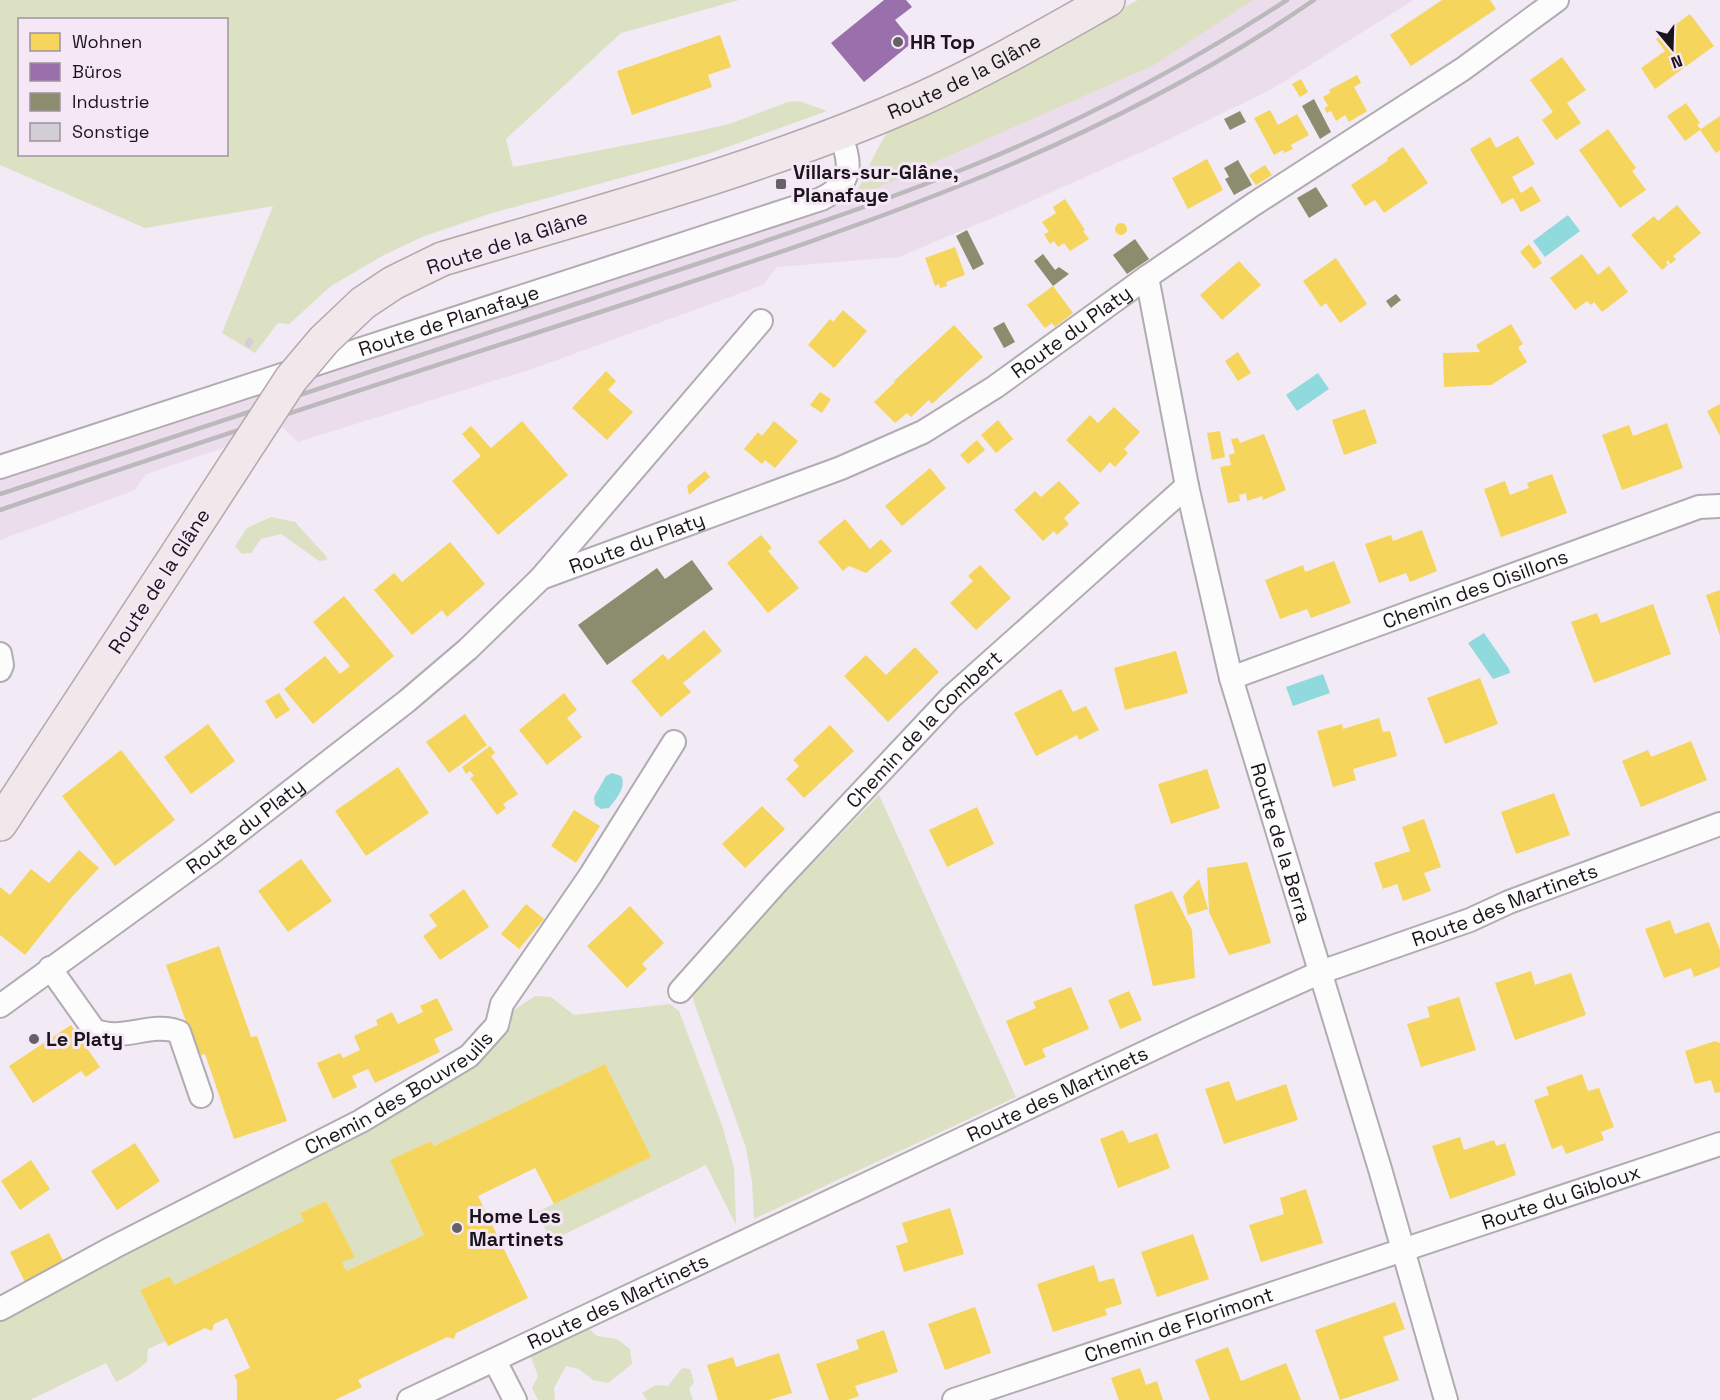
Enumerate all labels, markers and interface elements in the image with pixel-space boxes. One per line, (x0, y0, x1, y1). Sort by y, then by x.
legend (18, 18, 228, 156)
north arrow (1642, 18, 1702, 78)
street label: Route de la Glâne (883, 27, 1045, 125)
place label: HR Top (910, 29, 975, 55)
text: Wohnen (72, 30, 142, 53)
marker: HR Top (891, 35, 905, 49)
text: N (1668, 50, 1685, 73)
text: Büros (72, 60, 122, 83)
text: Industrie (72, 90, 149, 113)
text: Sonstige (72, 120, 149, 143)
place label: Villars-sur-Glâne, Planafaye (793, 159, 959, 208)
marker: Villars-sur-Glâne, Planafaye (774, 177, 788, 191)
street label: Route de la Glâne (423, 204, 591, 280)
street label: Route de Planafaye (355, 279, 542, 362)
street label: Route du Platy (1006, 280, 1137, 384)
street label: Route de la Glâne (102, 503, 216, 659)
street label: Route du Platy (565, 506, 708, 580)
street label: Chemin des Oisillons (1379, 543, 1572, 635)
street label: Chemin de la Combert (840, 645, 1007, 814)
street label: Route de la Berra (1244, 760, 1318, 926)
street label: Route du Platy (181, 772, 310, 880)
street label: Route des Martinets (1408, 857, 1601, 952)
street label: Chemin des Bouvreuils (300, 1025, 498, 1161)
place label: Le Platy (46, 1026, 123, 1052)
marker: Le Platy (27, 1032, 41, 1046)
street label: Route des Martinets (963, 1040, 1152, 1148)
street label: Route du Gibloux (1478, 1159, 1644, 1236)
place label: Home Les Martinets (469, 1203, 564, 1252)
marker: Home Les Martinets (450, 1221, 464, 1235)
street label: Route des Martinets (523, 1247, 713, 1355)
street label: Chemin de Florimont (1081, 1281, 1277, 1369)

